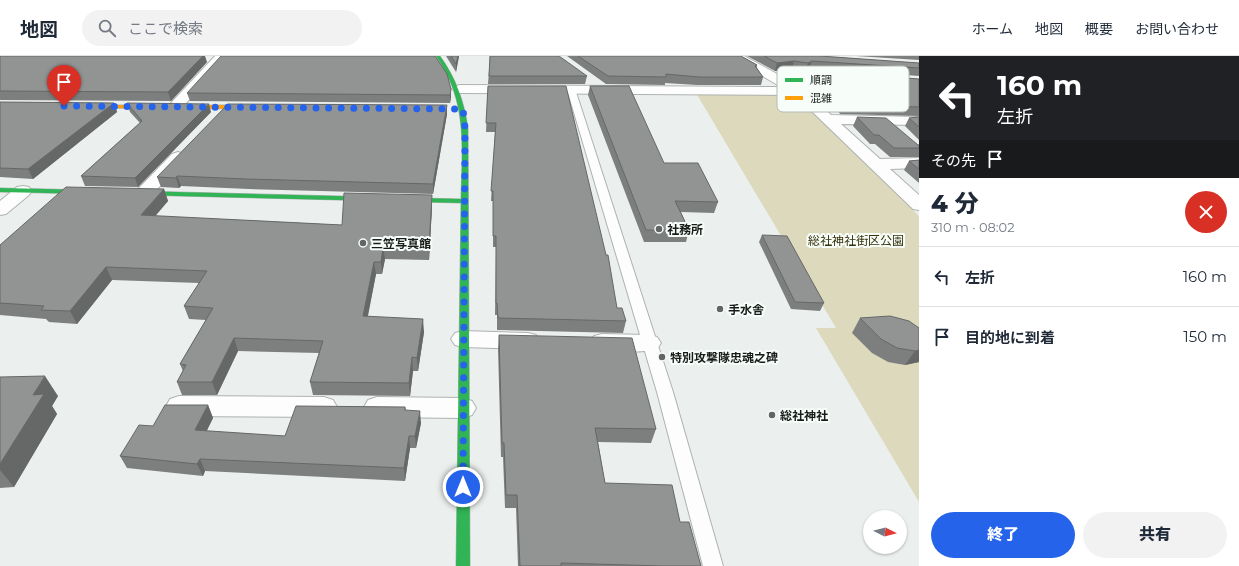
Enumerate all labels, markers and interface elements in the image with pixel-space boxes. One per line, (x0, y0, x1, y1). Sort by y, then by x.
search box (82, 10, 362, 46)
icon: search (96, 17, 118, 39)
text: 地図 (20, 18, 58, 41)
text: ここで検索 (128, 19, 203, 38)
text: ホーム (971, 20, 1013, 38)
text: 地図 (1035, 20, 1063, 38)
text: 概要 (1085, 20, 1113, 38)
text: お問い合わせ (1135, 20, 1219, 38)
pin (47, 65, 81, 106)
legend (777, 66, 909, 112)
text: 160 m (997, 68, 1082, 102)
icon: arrive (53, 71, 75, 93)
icon: left (931, 72, 983, 124)
text: 順調 (810, 73, 832, 87)
text: 混雑 (810, 91, 832, 105)
text: 左折 (997, 106, 1033, 128)
icon: arrive (984, 148, 1006, 170)
text: その先 (931, 151, 976, 170)
text: 4 分 (931, 189, 979, 218)
button: close (1185, 191, 1227, 233)
text: 310 m · 08:02 (931, 219, 1015, 235)
place label: 社務所 (667, 222, 703, 237)
marker: 社務所 (654, 224, 664, 234)
park label: 総社神社街区公園 (808, 233, 904, 248)
place label: 三笠写真館 (371, 236, 431, 251)
marker: 三笠写真館 (358, 238, 368, 248)
icon: left (931, 266, 953, 288)
text: 160 m (1183, 267, 1227, 286)
text: 左折 (965, 268, 995, 287)
place label: 手水舎 (728, 302, 764, 317)
marker: 手水舎 (715, 304, 725, 314)
icon: arrive (931, 326, 953, 348)
text: 150 m (1183, 327, 1227, 346)
text: 目的地に到着 (965, 328, 1055, 347)
place label: 特別攻撃隊忠魂之碑 (670, 350, 778, 365)
marker: 特別攻撃隊忠魂之碑 (657, 352, 667, 362)
place label: 総社神社 (780, 408, 828, 423)
marker: 総社神社 (767, 410, 777, 420)
position arrow (442, 466, 484, 508)
north arrow (863, 510, 907, 554)
map controls (863, 510, 907, 554)
button: 終了 (931, 512, 1075, 558)
button: 共有 (1083, 512, 1227, 558)

